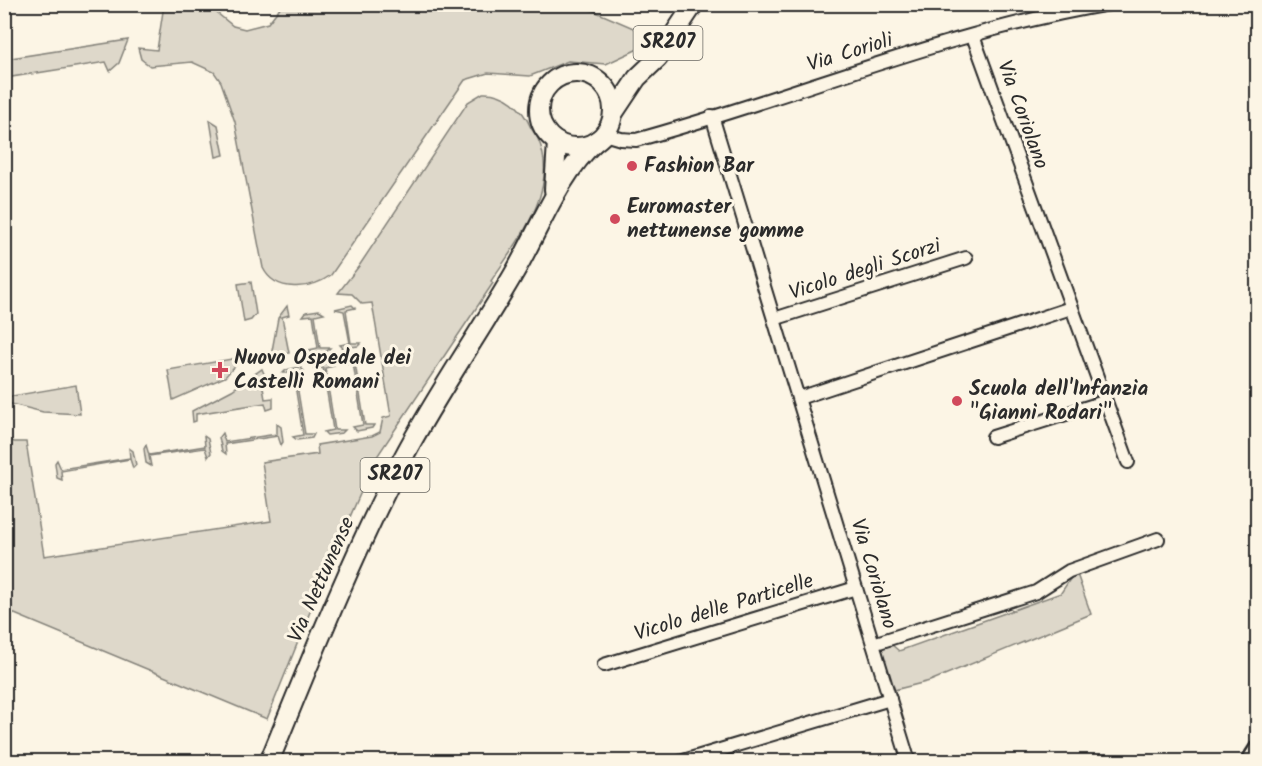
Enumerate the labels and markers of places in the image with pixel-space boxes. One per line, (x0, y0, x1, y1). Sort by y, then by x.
place label: Fashion Bar (644, 150, 755, 183)
marker: Fashion Bar (625, 159, 639, 173)
place label: Euromaster nettunense gomme (627, 191, 804, 248)
marker: Euromaster nettunense gomme (608, 212, 622, 226)
place label: Nuovo Ospedale dei Castelli Romani (234, 342, 411, 399)
marker: Nuovo Ospedale dei Castelli Romani (211, 361, 229, 379)
place label: Scuola dell'Infanzia "Gianni Rodari" (969, 373, 1149, 430)
marker: Scuola dell'Infanzia "Gianni Rodari" (950, 394, 964, 408)

